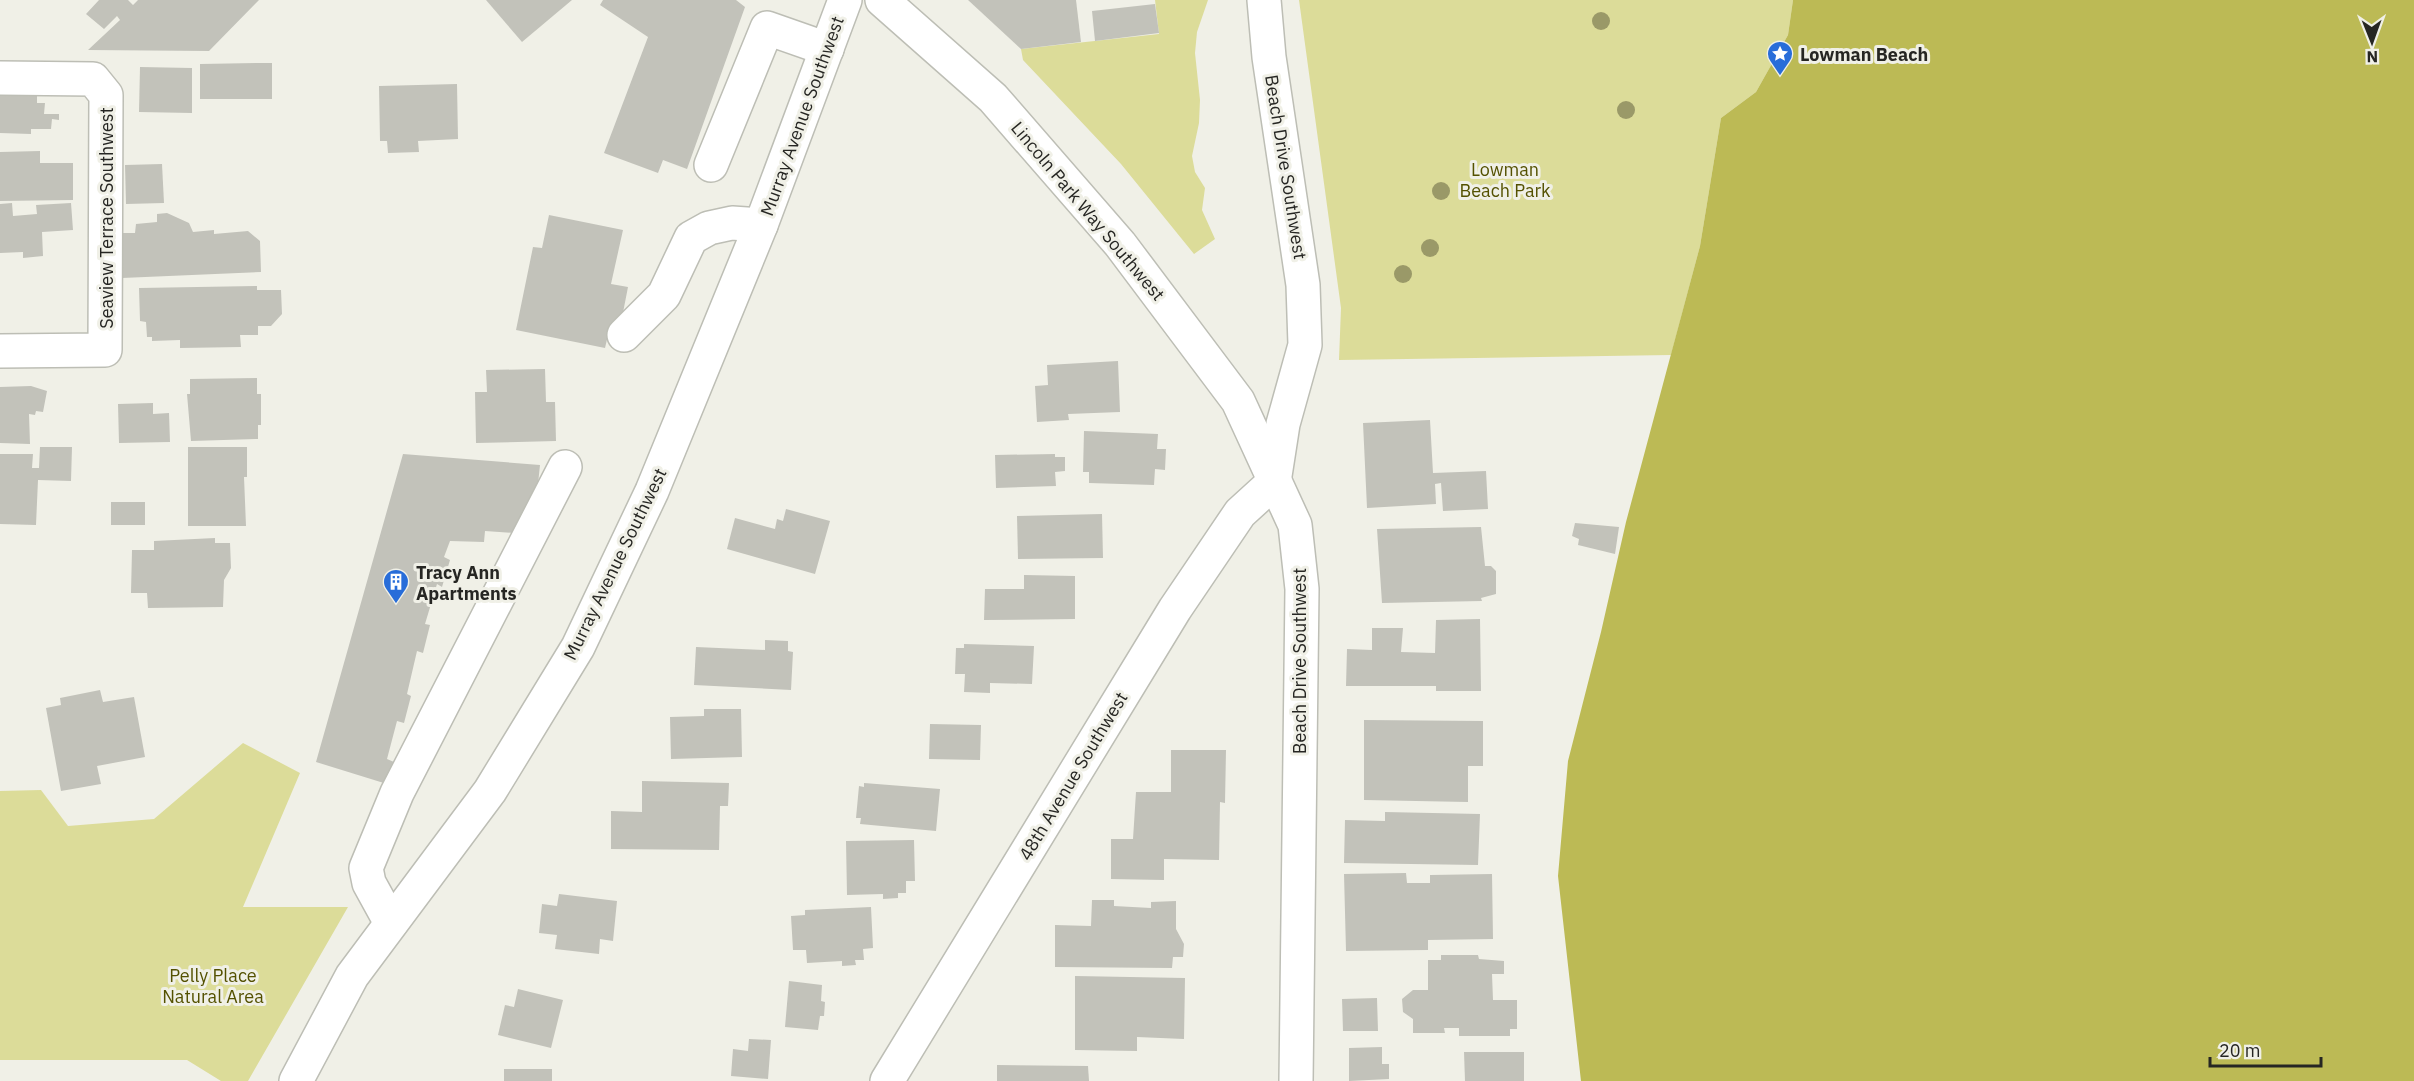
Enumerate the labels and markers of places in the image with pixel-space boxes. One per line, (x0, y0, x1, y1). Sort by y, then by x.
place icon: Lowman Beach (1765, 39, 1795, 77)
place label: Lowman Beach (1800, 43, 1928, 66)
place label: Tracy Ann Apartments (416, 561, 517, 605)
building icon: Tracy Ann Apartments (381, 567, 411, 605)

